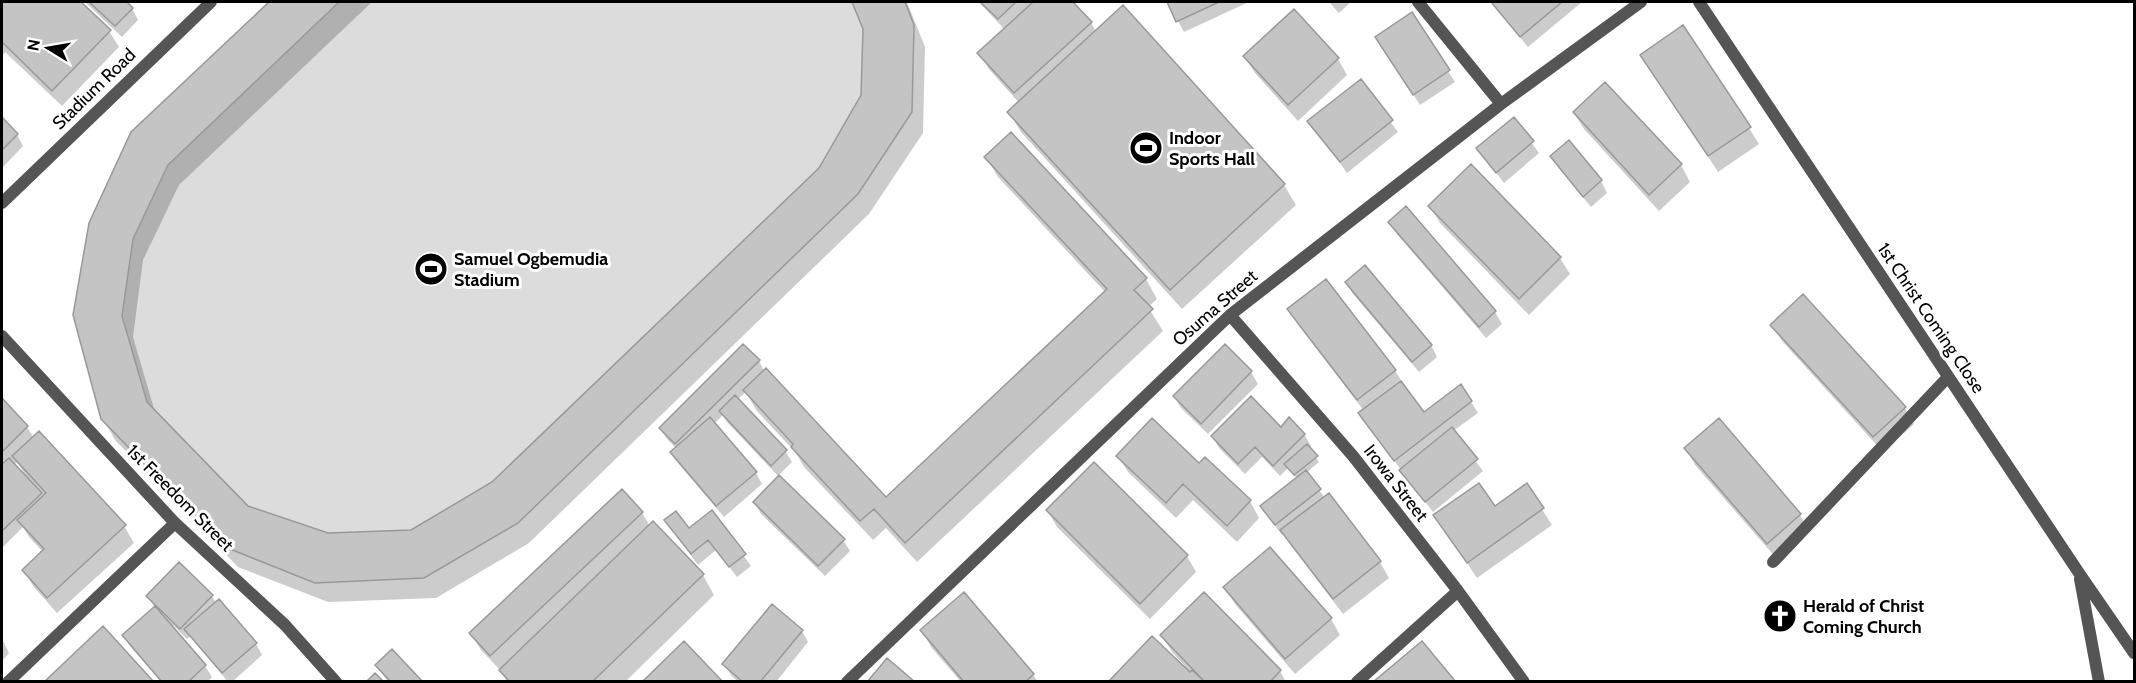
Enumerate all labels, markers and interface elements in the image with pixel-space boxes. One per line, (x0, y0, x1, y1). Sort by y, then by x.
north arrow (18, 18, 78, 78)
text: N (23, 38, 44, 53)
street label: Stadium Road (48, 44, 140, 134)
place label: Indoor Sports Hall (1169, 127, 1255, 170)
sports icon: Indoor Sports Hall (1128, 130, 1164, 166)
street label: 1st Christ Coming Close (1873, 239, 1989, 397)
place label: Samuel Ogbemudia Stadium (454, 248, 608, 291)
sports icon: Samuel Ogbemudia Stadium (413, 251, 449, 287)
street label: Osuma Street (1168, 265, 1262, 351)
street label: 1st Freedom Street (122, 440, 238, 556)
street label: Irowa Street (1359, 440, 1433, 526)
place label: Herald of Christ Coming Church (1803, 595, 1924, 638)
church icon: Herald of Christ Coming Church (1762, 598, 1798, 634)

